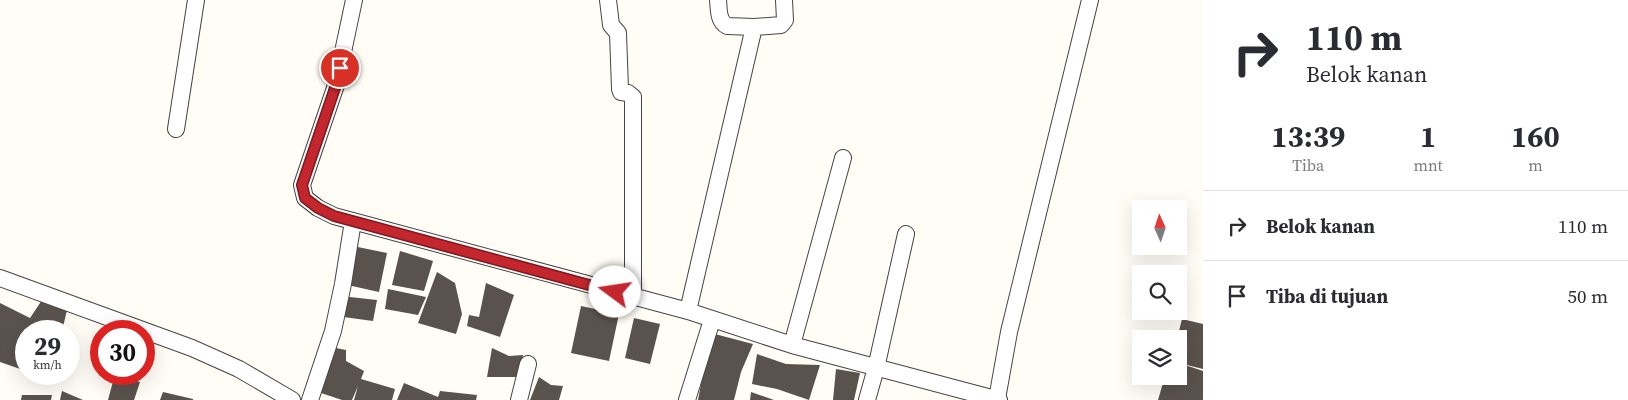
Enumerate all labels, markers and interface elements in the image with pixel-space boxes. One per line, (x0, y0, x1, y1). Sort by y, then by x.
text: 110 m (1306, 14, 1402, 62)
icon: right (1223, 20, 1288, 85)
pin (319, 47, 361, 89)
icon: arrive (326, 54, 354, 82)
text: Belok kanan (1306, 59, 1427, 89)
text: 13:39 (1271, 116, 1345, 157)
text: 1 (1420, 116, 1436, 157)
text: 160 (1511, 116, 1560, 157)
text: Tiba (1292, 154, 1324, 176)
text: mnt (1414, 154, 1443, 176)
text: m (1528, 154, 1543, 176)
north arrow (1132, 200, 1188, 255)
map controls (1132, 200, 1187, 385)
icon: right (1223, 212, 1251, 240)
text: Belok kanan (1266, 213, 1375, 239)
text: 110 m (1558, 213, 1608, 239)
position arrow (588, 265, 640, 317)
button: search (1132, 265, 1187, 320)
icon: arrive (1223, 282, 1251, 310)
text: Tiba di tujuan (1266, 283, 1388, 309)
text: 50 m (1567, 283, 1608, 309)
speed limit sign: 30 (90, 320, 155, 385)
text: 29 (34, 329, 61, 363)
button: layers (1132, 330, 1187, 385)
text: km/h (33, 357, 62, 373)

